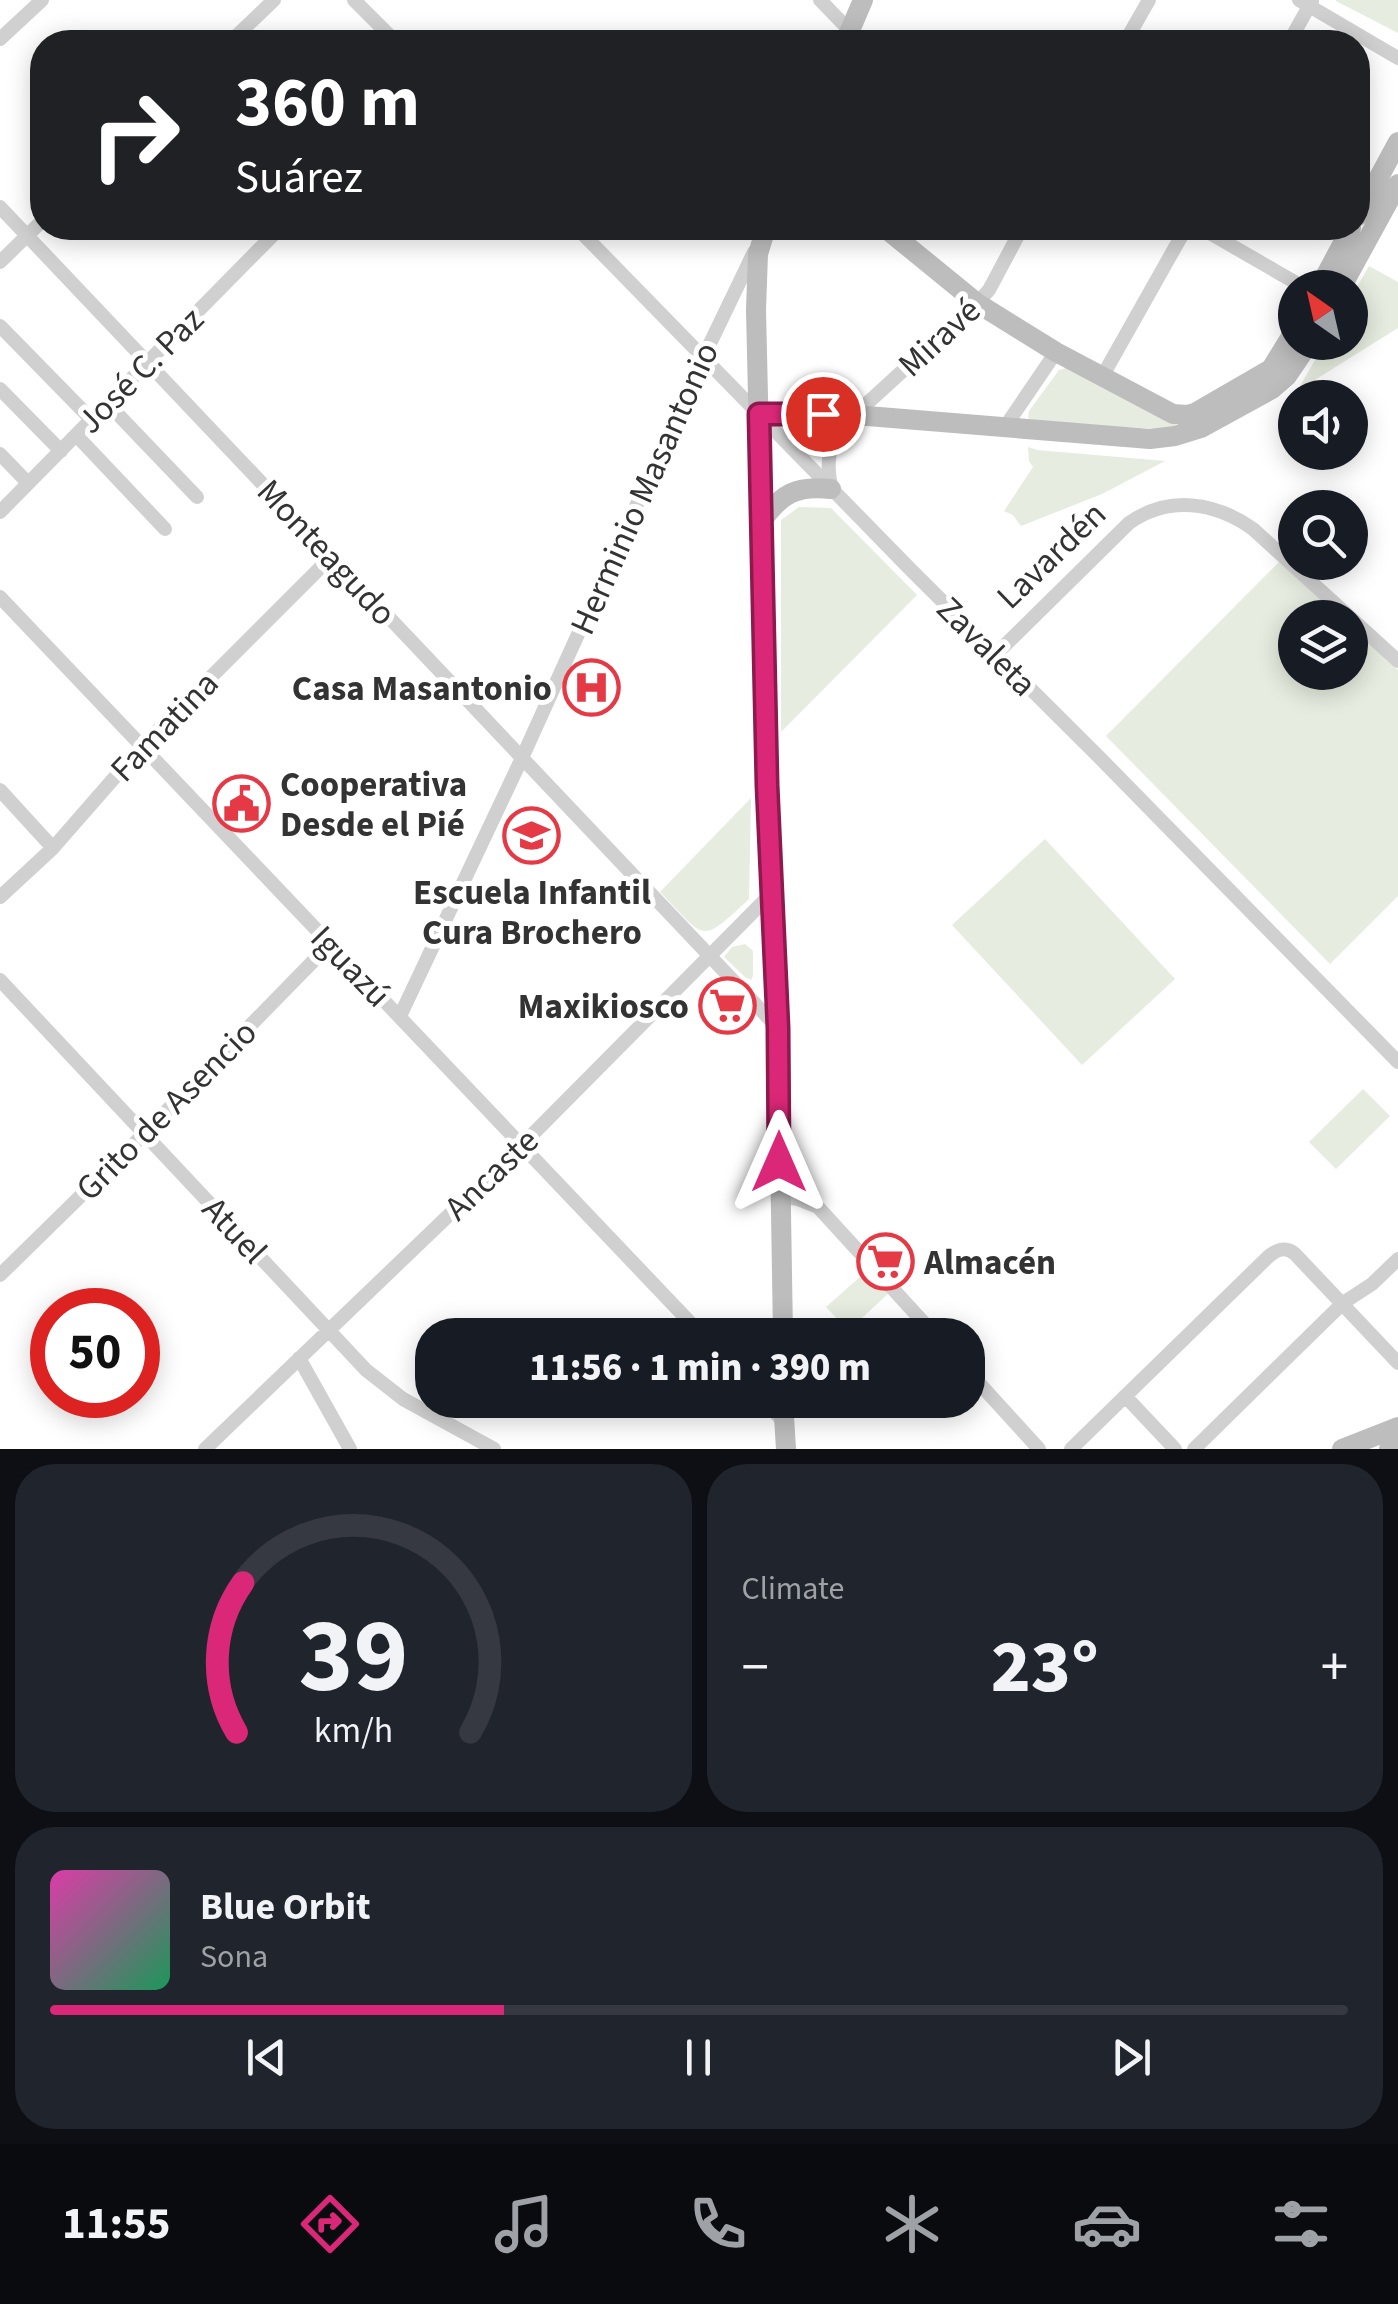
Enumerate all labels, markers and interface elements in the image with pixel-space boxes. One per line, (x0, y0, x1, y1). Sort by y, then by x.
text: 360 m (235, 53, 420, 153)
icon: right (70, 70, 200, 200)
text: Suárez (235, 146, 363, 210)
north arrow (1278, 270, 1368, 360)
map controls (1278, 270, 1368, 690)
street label: Miravé (887, 287, 992, 389)
street label: José C. Paz (66, 296, 215, 445)
street label: Herminio Masantonio (558, 334, 732, 643)
pin (781, 372, 866, 457)
button: sound (1278, 380, 1368, 470)
icon: arrive (796, 387, 851, 442)
street label: Monteagudo (245, 468, 407, 637)
button: search (1278, 490, 1368, 580)
street label: Lavardén (986, 491, 1118, 621)
street label: Zavaleta (925, 585, 1048, 708)
button: layers (1278, 600, 1368, 690)
hospital icon: Casa Masantonio (561, 658, 621, 718)
street label: Famatina (99, 660, 230, 793)
place label: Casa Masantonio (292, 664, 552, 714)
place label: Cooperativa Desde el Pié (280, 760, 467, 850)
public building icon: Cooperativa Desde el Pié (211, 774, 271, 834)
school or university icon: Escuela Infantil Cura Brochero (502, 806, 562, 866)
place label: Escuela Infantil Cura Brochero (413, 868, 651, 958)
street label: Iguazú (299, 914, 402, 1019)
supermarket icon: Maxikiosco (698, 976, 758, 1036)
place label: Maxikiosco (518, 982, 689, 1032)
street label: Grito de Asencio (65, 1009, 269, 1213)
position arrow (727, 1110, 831, 1214)
street label: Ancaste (433, 1117, 550, 1232)
street label: Atuel (190, 1186, 278, 1275)
supermarket icon: Almacén (855, 1232, 915, 1292)
place label: Almacén (923, 1238, 1056, 1288)
speed limit sign: 50 (30, 1288, 160, 1418)
text: 11:56 · 1 min · 390 m (529, 1341, 871, 1395)
text: Climate (742, 1566, 844, 1612)
text: 39 (298, 1584, 408, 1732)
text: 23° (991, 1614, 1099, 1721)
text: − (742, 1629, 769, 1707)
text: + (1321, 1629, 1348, 1707)
text: km/h (314, 1705, 393, 1756)
text: Blue Orbit (200, 1880, 371, 1934)
text: Sona (200, 1934, 268, 1980)
icon: previous (239, 2030, 294, 2085)
icon: pause (671, 2030, 726, 2085)
icon: next (1104, 2030, 1159, 2085)
icon: directions (295, 2189, 365, 2259)
icon: music (489, 2189, 559, 2259)
icon: phone (683, 2189, 753, 2259)
icon: climate (877, 2189, 947, 2259)
icon: car (1072, 2189, 1142, 2259)
icon: filters (1266, 2189, 1336, 2259)
text: 11:55 (62, 2192, 171, 2256)

